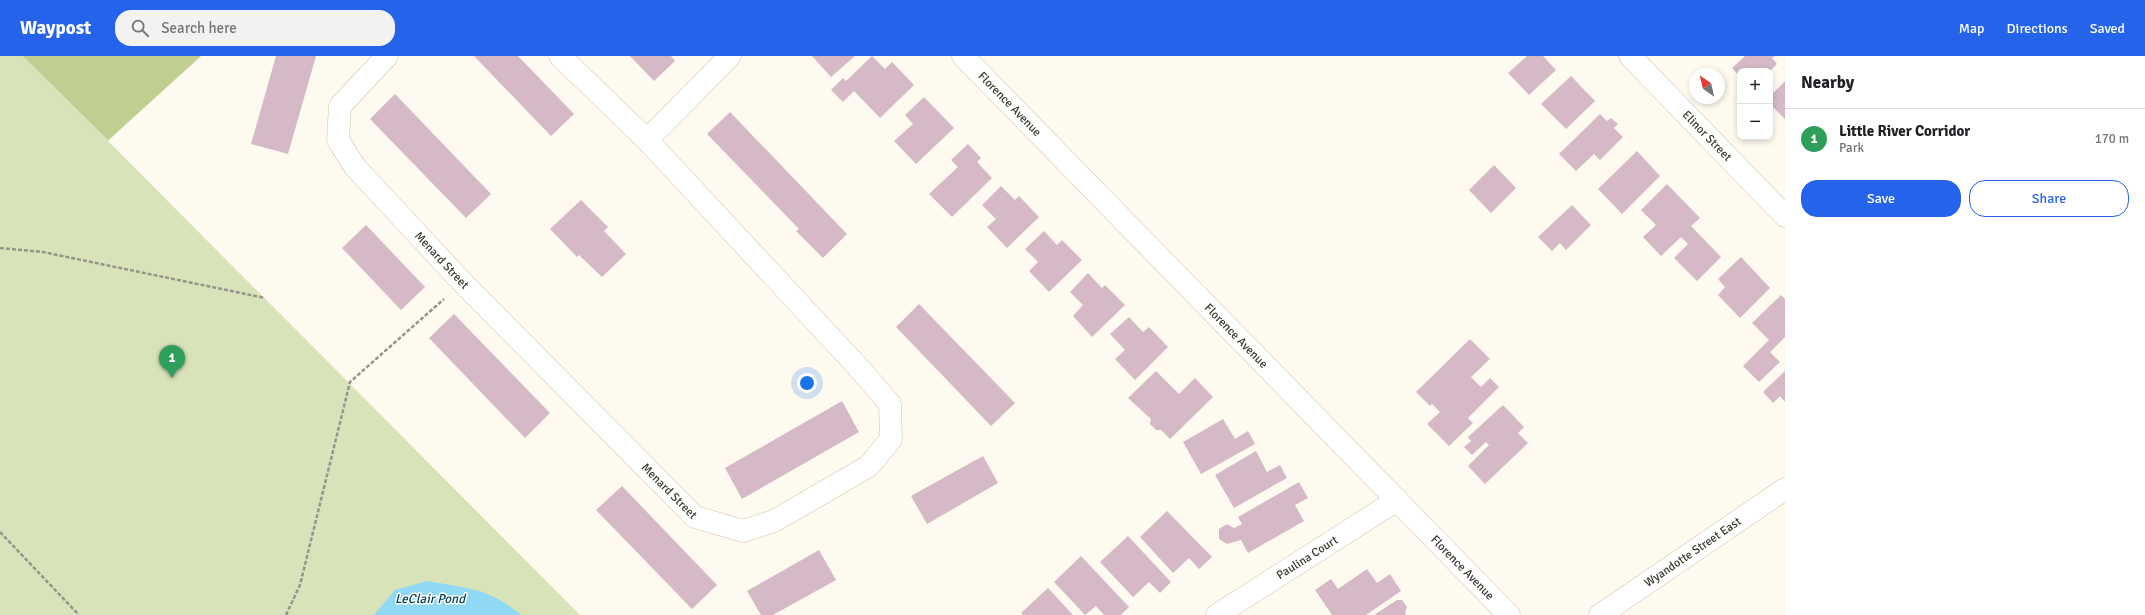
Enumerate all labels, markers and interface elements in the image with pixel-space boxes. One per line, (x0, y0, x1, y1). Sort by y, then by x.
search box (115, 10, 395, 46)
text: Waypost (20, 16, 91, 40)
icon: search (129, 17, 151, 39)
text: Search here (161, 19, 237, 37)
text: Map (1959, 20, 1985, 37)
text: Directions (2007, 20, 2068, 37)
text: Saved (2090, 20, 2125, 37)
street label: Florence Avenue (975, 68, 1045, 139)
north arrow (1689, 68, 1725, 104)
map controls (1737, 68, 1773, 140)
button: + (1737, 68, 1773, 104)
text: Nearby (1801, 72, 1854, 93)
button: − (1737, 104, 1773, 140)
street label: Elinor Street (1679, 107, 1735, 164)
text: Little River Corridor (1839, 122, 1970, 140)
text: 1 (1810, 131, 1818, 147)
text: 170 m (2095, 131, 2129, 147)
text: Park (1839, 140, 1864, 156)
button: Save (1801, 180, 1961, 217)
button: Share (1969, 180, 2129, 217)
street label: Menard Street (411, 228, 472, 292)
street label: Florence Avenue (1201, 300, 1271, 371)
pin: 1 (159, 345, 185, 378)
your location (797, 373, 817, 393)
street label: Menard Street (638, 460, 700, 522)
street label: Wyandotte Street East (1641, 514, 1744, 590)
street label: Paulina Court (1274, 532, 1341, 583)
street label: Florence Avenue (1428, 532, 1497, 603)
water label: LeClair Pond (395, 591, 467, 607)

